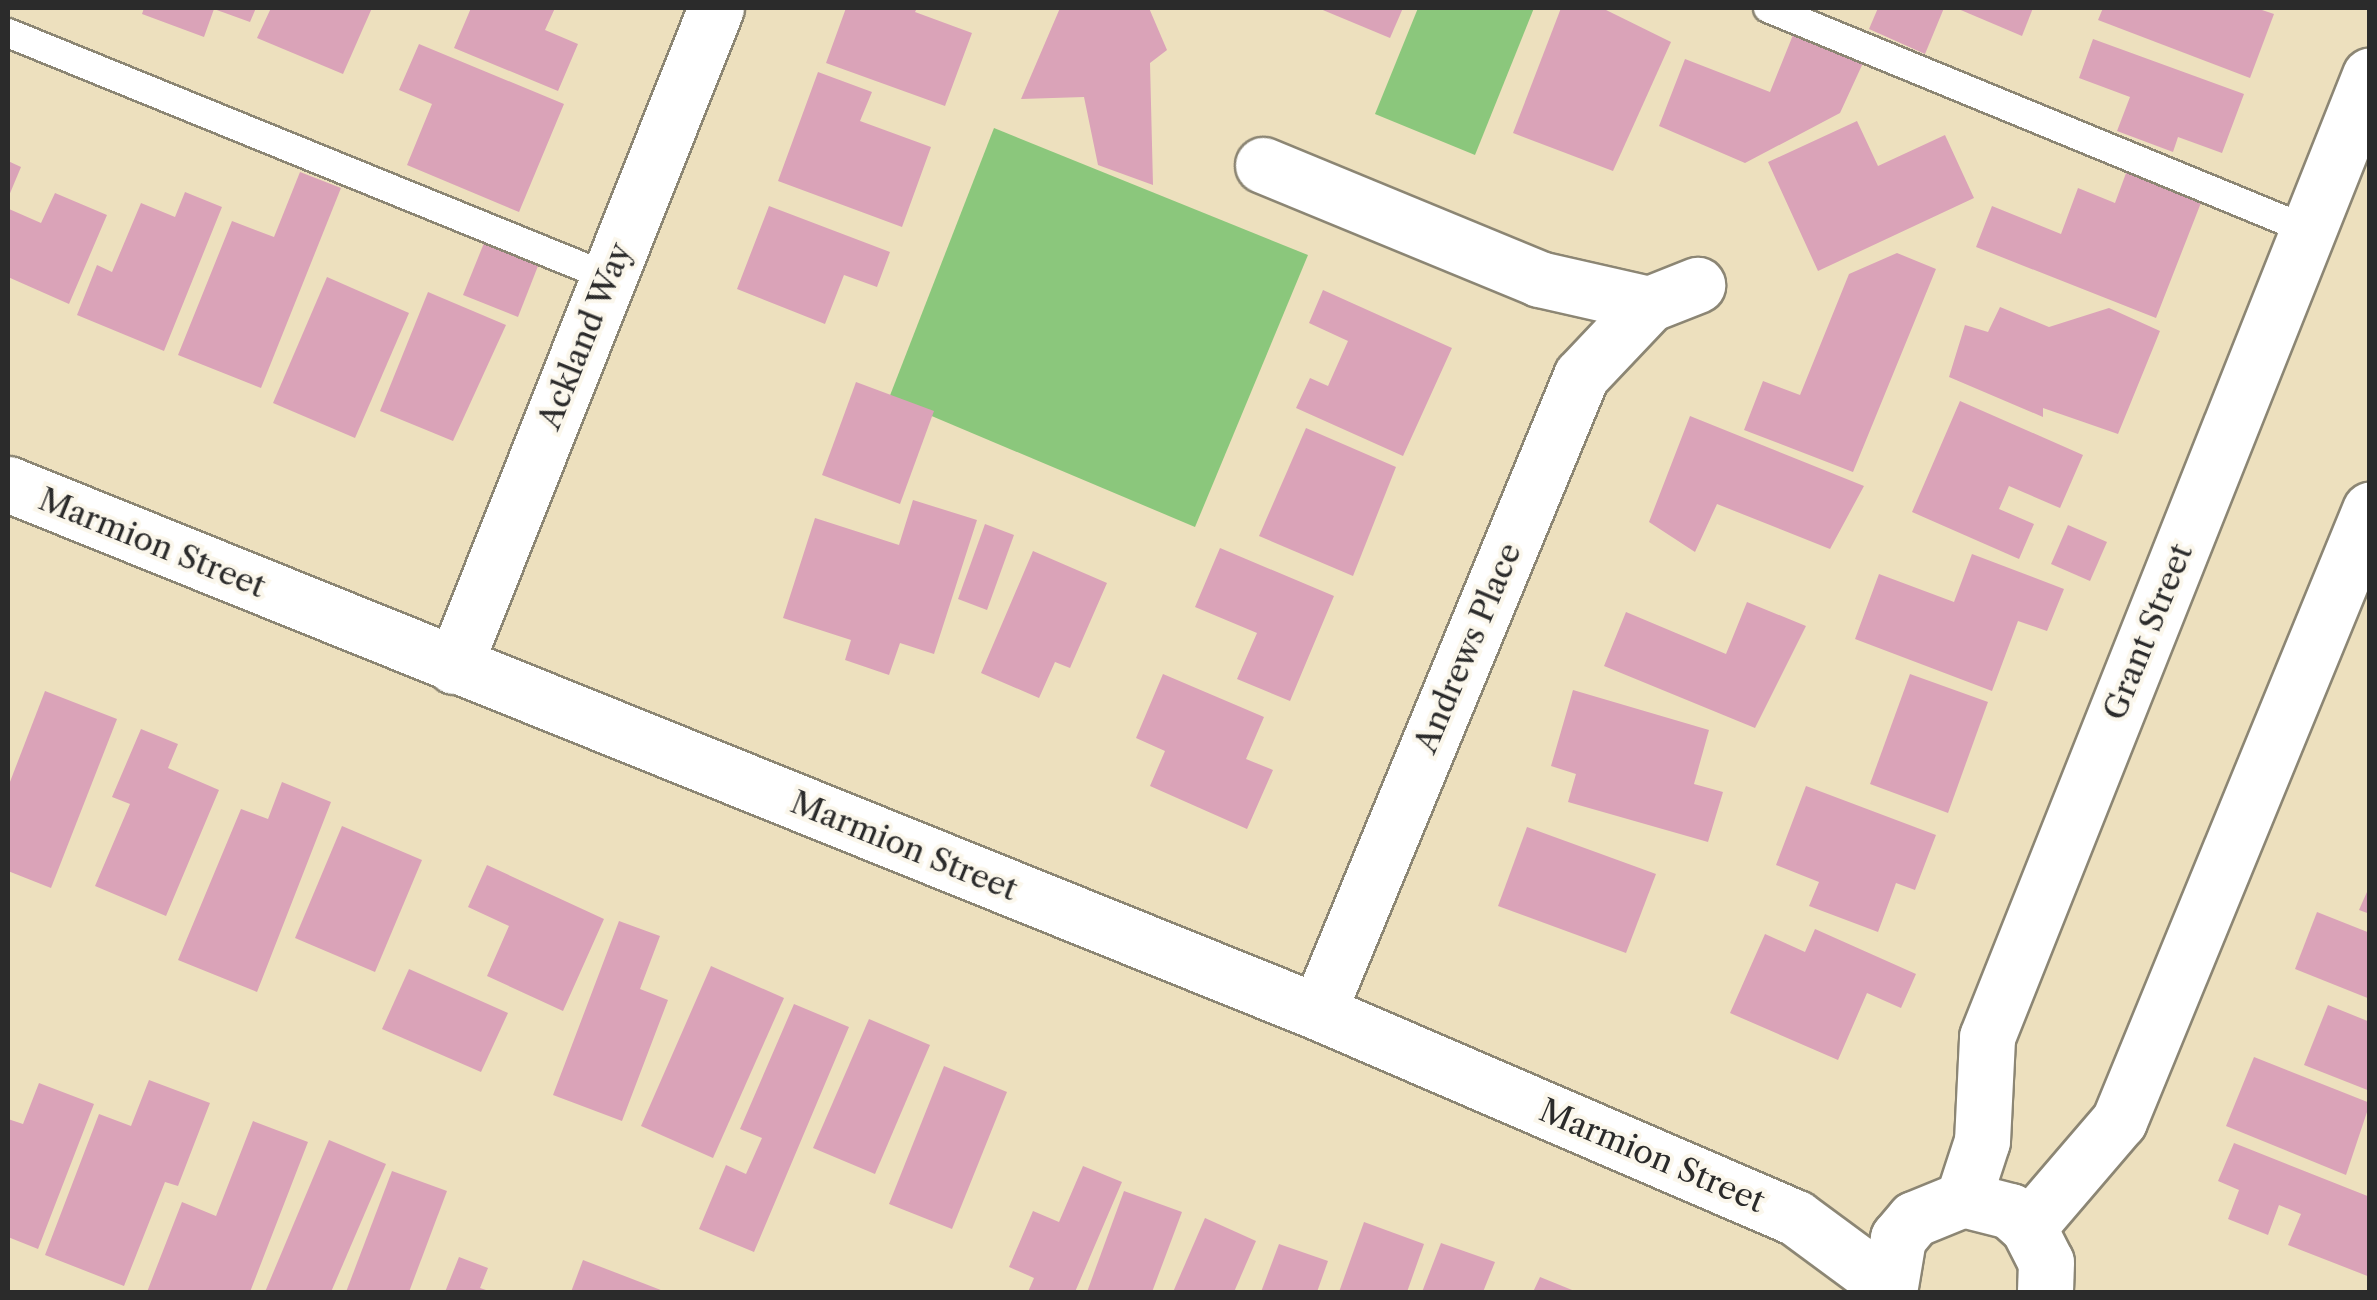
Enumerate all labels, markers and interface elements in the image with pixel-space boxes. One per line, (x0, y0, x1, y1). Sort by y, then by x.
street label: Ackland Way (530, 237, 640, 435)
street label: Marmion Street (33, 480, 271, 606)
street label: Andrews Place (1407, 537, 1529, 759)
street label: Grant Street (2095, 538, 2201, 726)
street label: Marmion Street (785, 783, 1023, 909)
street label: Marmion Street (1534, 1091, 1770, 1221)

